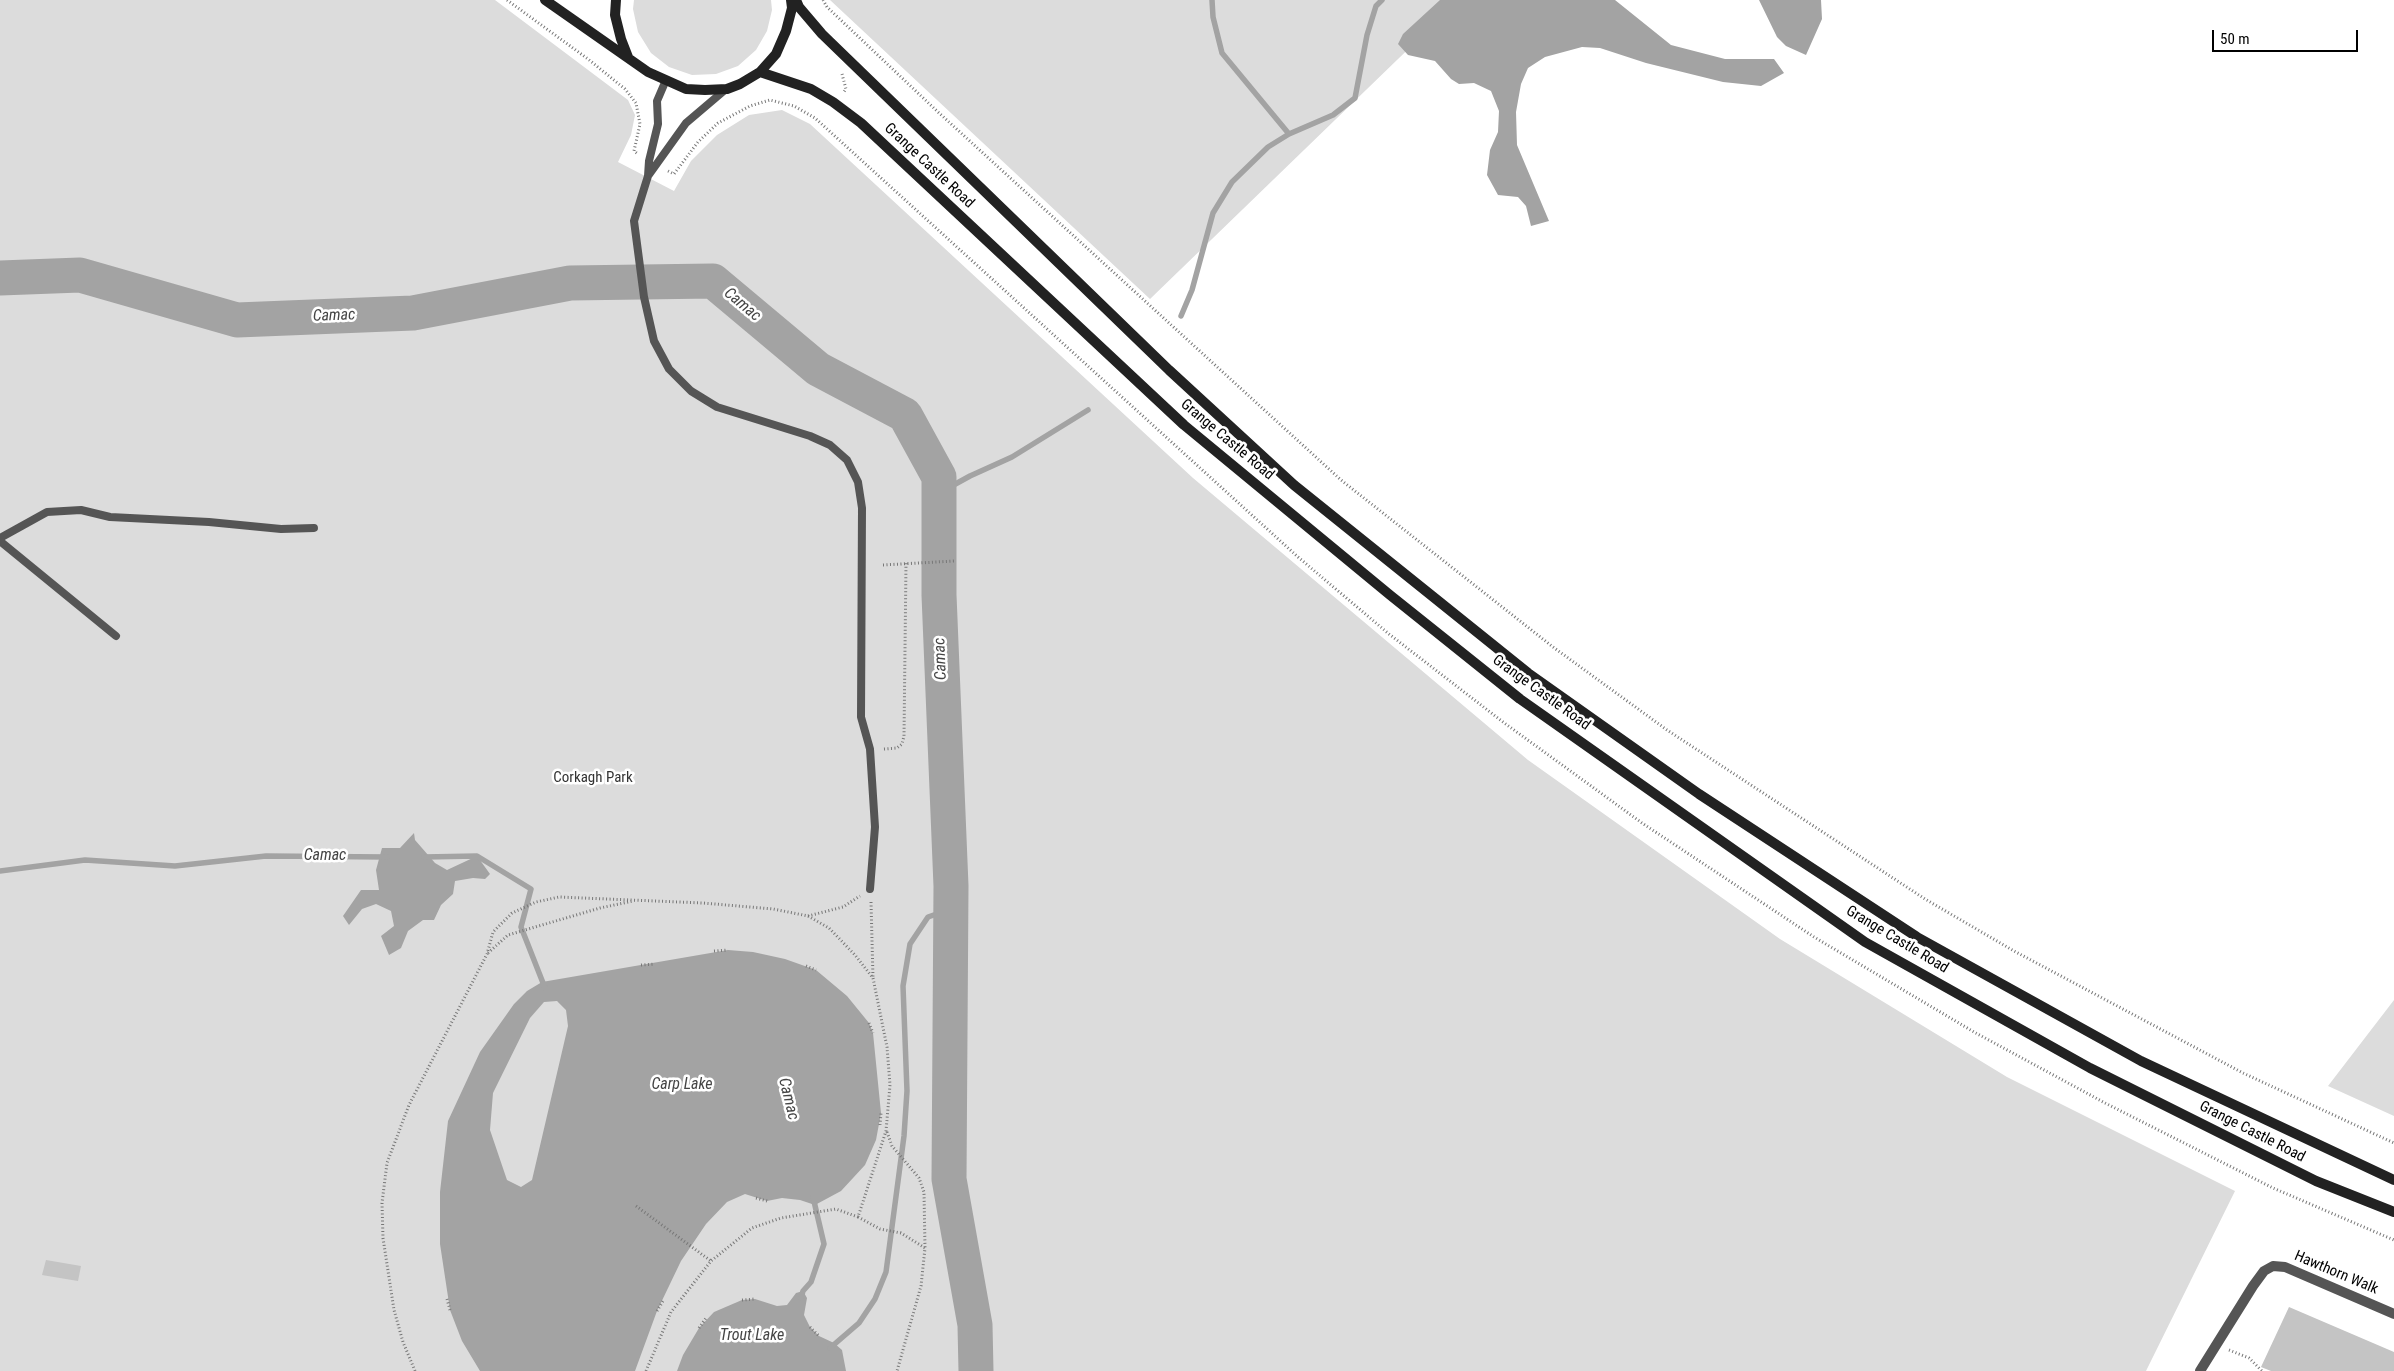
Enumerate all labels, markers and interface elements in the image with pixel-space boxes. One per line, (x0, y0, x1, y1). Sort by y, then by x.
scale bar (2214, 20, 2360, 52)
text: 50 m (2220, 30, 2250, 48)
street label: Grange Castle Road (880, 120, 978, 212)
water label: Camac (720, 284, 764, 326)
water label: Camac (312, 306, 356, 326)
street label: Grange Castle Road (1177, 396, 1277, 484)
water label: Camac (931, 637, 951, 681)
street label: Grange Castle Road (1489, 651, 1593, 735)
park label: Corkagh Park (553, 769, 633, 787)
water label: Camac (304, 846, 346, 866)
street label: Grange Castle Road (1842, 902, 1952, 978)
water label: Carp Lake (651, 1075, 713, 1095)
water label: Camac (774, 1076, 802, 1122)
street label: Grange Castle Road (2196, 1098, 2308, 1166)
street label: Hawthorn Walk (2291, 1247, 2381, 1299)
water label: Trout Lake (720, 1326, 784, 1346)

